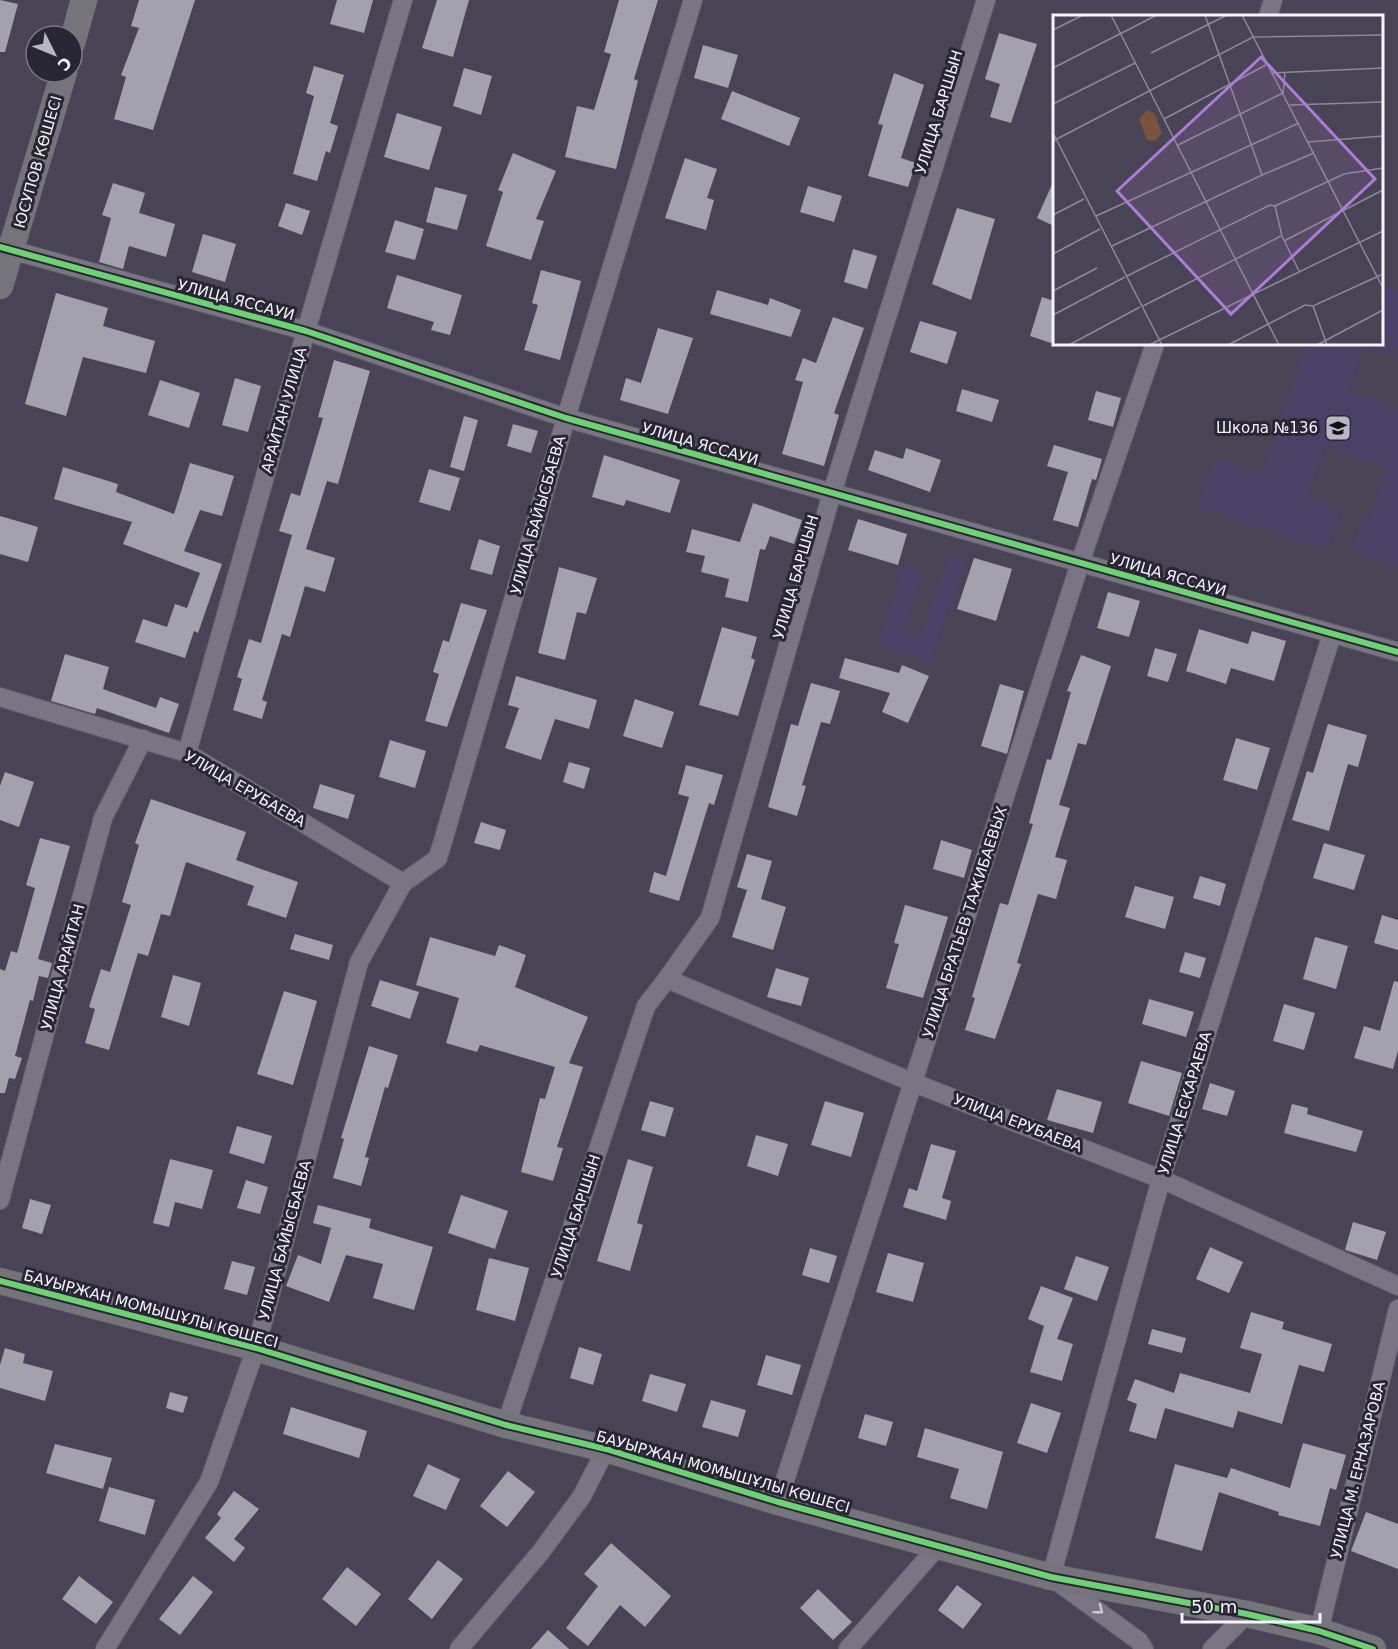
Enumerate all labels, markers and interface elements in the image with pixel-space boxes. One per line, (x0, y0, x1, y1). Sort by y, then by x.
inset map (1053, 15, 1383, 345)
north arrow (24, 24, 84, 84)
street label: УЛИЦА БАРШЫН (912, 48, 966, 176)
text: С (54, 53, 76, 75)
street label: ЮСУПОВ КӨШЕСІ (10, 94, 66, 230)
street label: УЛИЦА ЯССАУИ (176, 276, 296, 324)
street label: АРАЙТАН УЛИЦА (256, 344, 311, 475)
school or university icon: Школа №136 (1323, 413, 1353, 443)
street label: УЛИЦА ЯССАУИ (640, 419, 760, 469)
place label: Школа №136 (1216, 419, 1318, 437)
street label: УЛИЦА БАЙЫСБАЕВА (506, 433, 570, 596)
street label: УЛИЦА БАРШЫН (770, 513, 822, 641)
street label: УЛИЦА ЯССАУИ (1108, 550, 1228, 600)
street label: УЛИЦА ЕРУБАЕВА (181, 747, 309, 831)
street label: УЛИЦА БРАТЬЕВ ТАЖИБАЕВЫХ (919, 804, 1011, 1040)
street label: УЛИЦА АРАЙТАН (37, 902, 88, 1032)
street label: УЛИЦА ЕСКАРАЕВА (1155, 1029, 1216, 1177)
street label: УЛИЦА ЕРУБАЕВА (951, 1090, 1086, 1156)
street label: УЛИЦА БАРШЫН (548, 1152, 604, 1280)
street label: УЛИЦА БАЙЫСБАЕВА (254, 1157, 315, 1322)
street label: БАУЫРЖАН МОМЫШҰЛЫ КӨШЕСІ (22, 1266, 280, 1352)
street label: УЛИЦА М. ЕРНАЗАРОВА (1327, 1379, 1389, 1561)
street label: БАУЫРЖАН МОМЫШҰЛЫ КӨШЕСІ (594, 1427, 852, 1517)
scale bar (1182, 1586, 1320, 1624)
text: 50 m (1191, 1596, 1237, 1617)
one-way arrow (1093, 1603, 1104, 1614)

